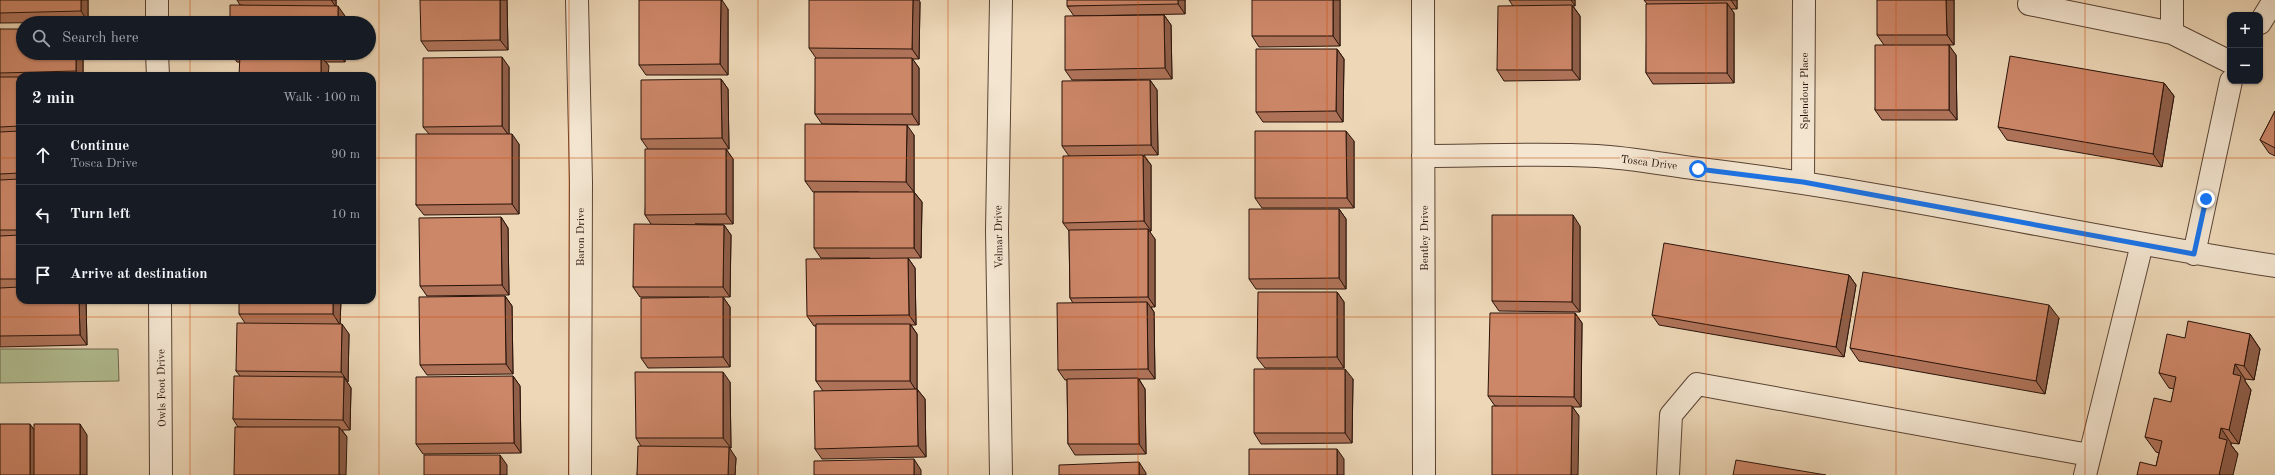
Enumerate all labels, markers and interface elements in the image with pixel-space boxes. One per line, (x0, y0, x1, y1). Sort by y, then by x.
map controls (2227, 12, 2263, 84)
button: + (2227, 12, 2263, 48)
search box (16, 16, 376, 60)
icon: search (30, 27, 52, 49)
text: Search here (62, 31, 139, 46)
button: − (2227, 48, 2263, 84)
street label: Splendour Place (1800, 53, 1811, 129)
text: 2 min (32, 90, 75, 107)
text: Walk · 100 m (283, 91, 360, 104)
text: Continue (70, 139, 129, 154)
icon: ahead (32, 144, 54, 166)
text: 90 m (331, 148, 360, 161)
street label: Tosca Drive (1620, 155, 1678, 172)
text: Tosca Drive (70, 157, 137, 170)
route start (1689, 160, 1707, 178)
route end (2197, 190, 2215, 208)
icon: left (32, 204, 54, 226)
street label: Velmar Drive (993, 205, 1006, 269)
street label: Bentley Drive (1420, 205, 1431, 271)
text: Turn left (70, 207, 130, 222)
text: 10 m (331, 208, 360, 221)
street label: Baron Drive (576, 208, 587, 266)
icon: arrive (32, 264, 54, 286)
text: Arrive at destination (70, 267, 208, 282)
street label: Owls Foot Drive (156, 349, 169, 427)

